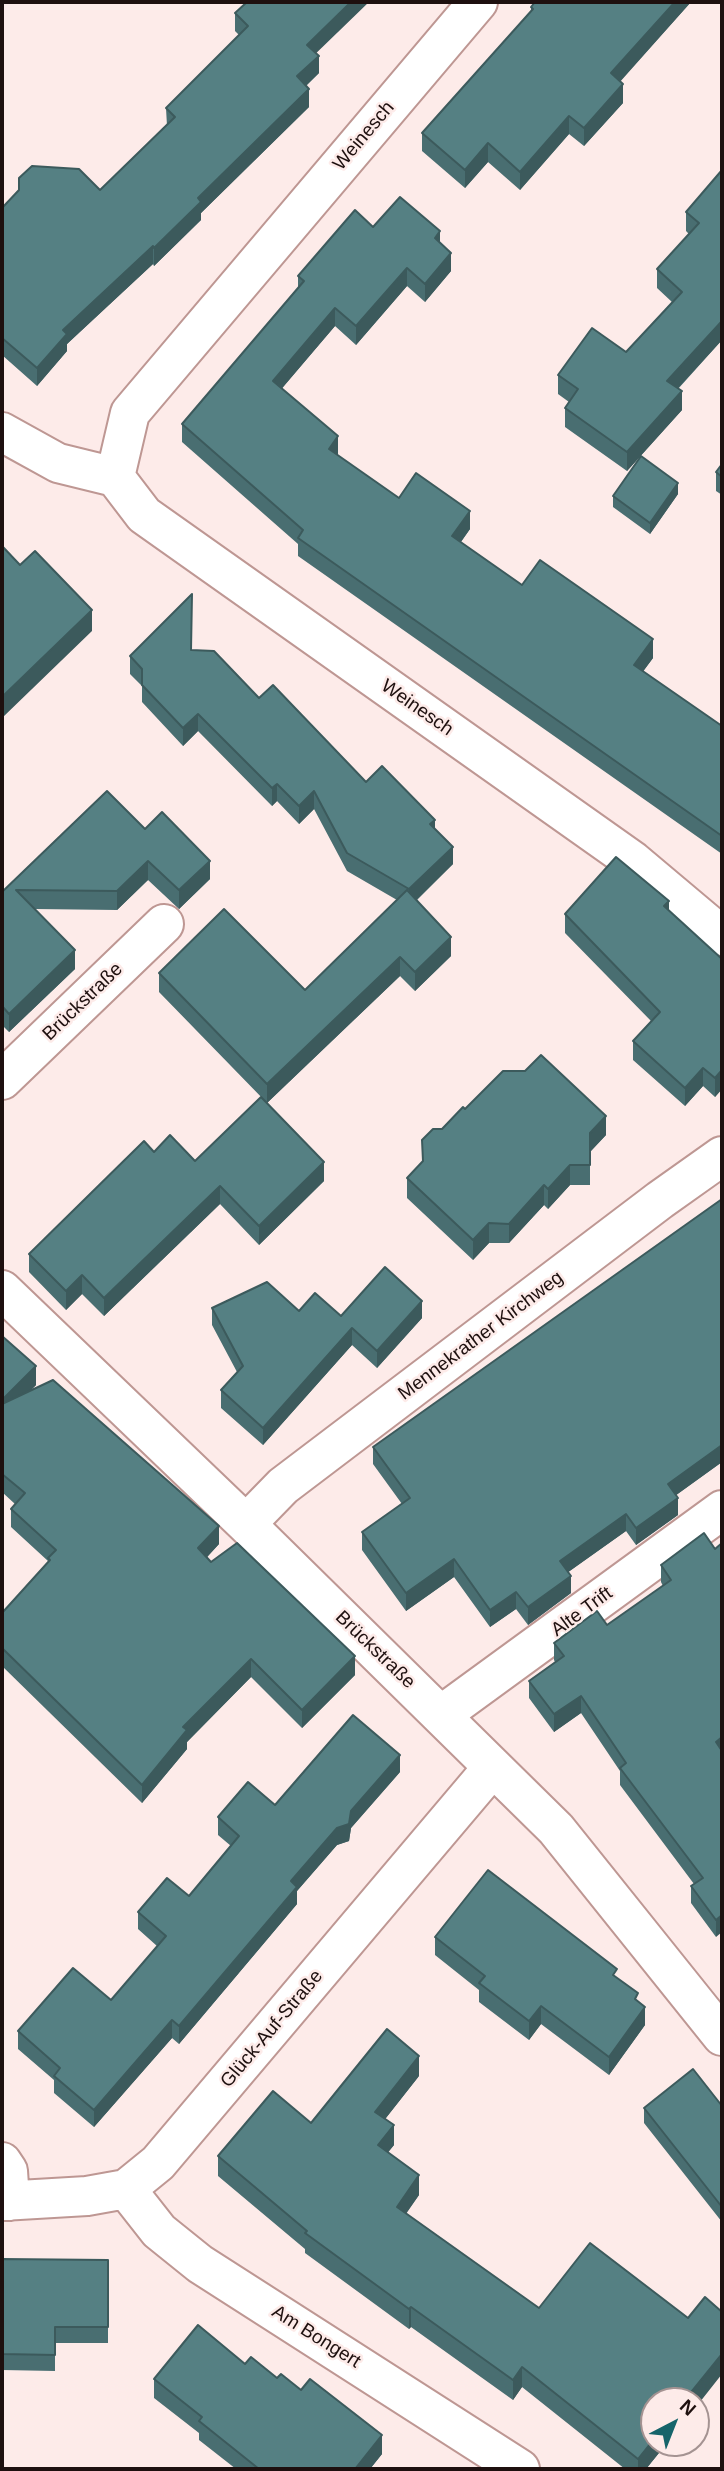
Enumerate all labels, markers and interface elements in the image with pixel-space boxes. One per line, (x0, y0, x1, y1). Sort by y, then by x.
street label: Weinesch (329, 97, 399, 175)
street label: Weinesch (376, 675, 458, 741)
street label: Brückstraße (38, 958, 128, 1046)
street label: Mennekrather Kirchweg (394, 1267, 568, 1405)
street label: Alte Trift (547, 1582, 617, 1642)
street label: Brückstraße (330, 1606, 420, 1694)
street label: Glück-Auf-Straße (216, 1965, 328, 2093)
street label: Am Bongert (267, 2301, 365, 2373)
north arrow (640, 2387, 710, 2457)
text: N (676, 2395, 700, 2420)

